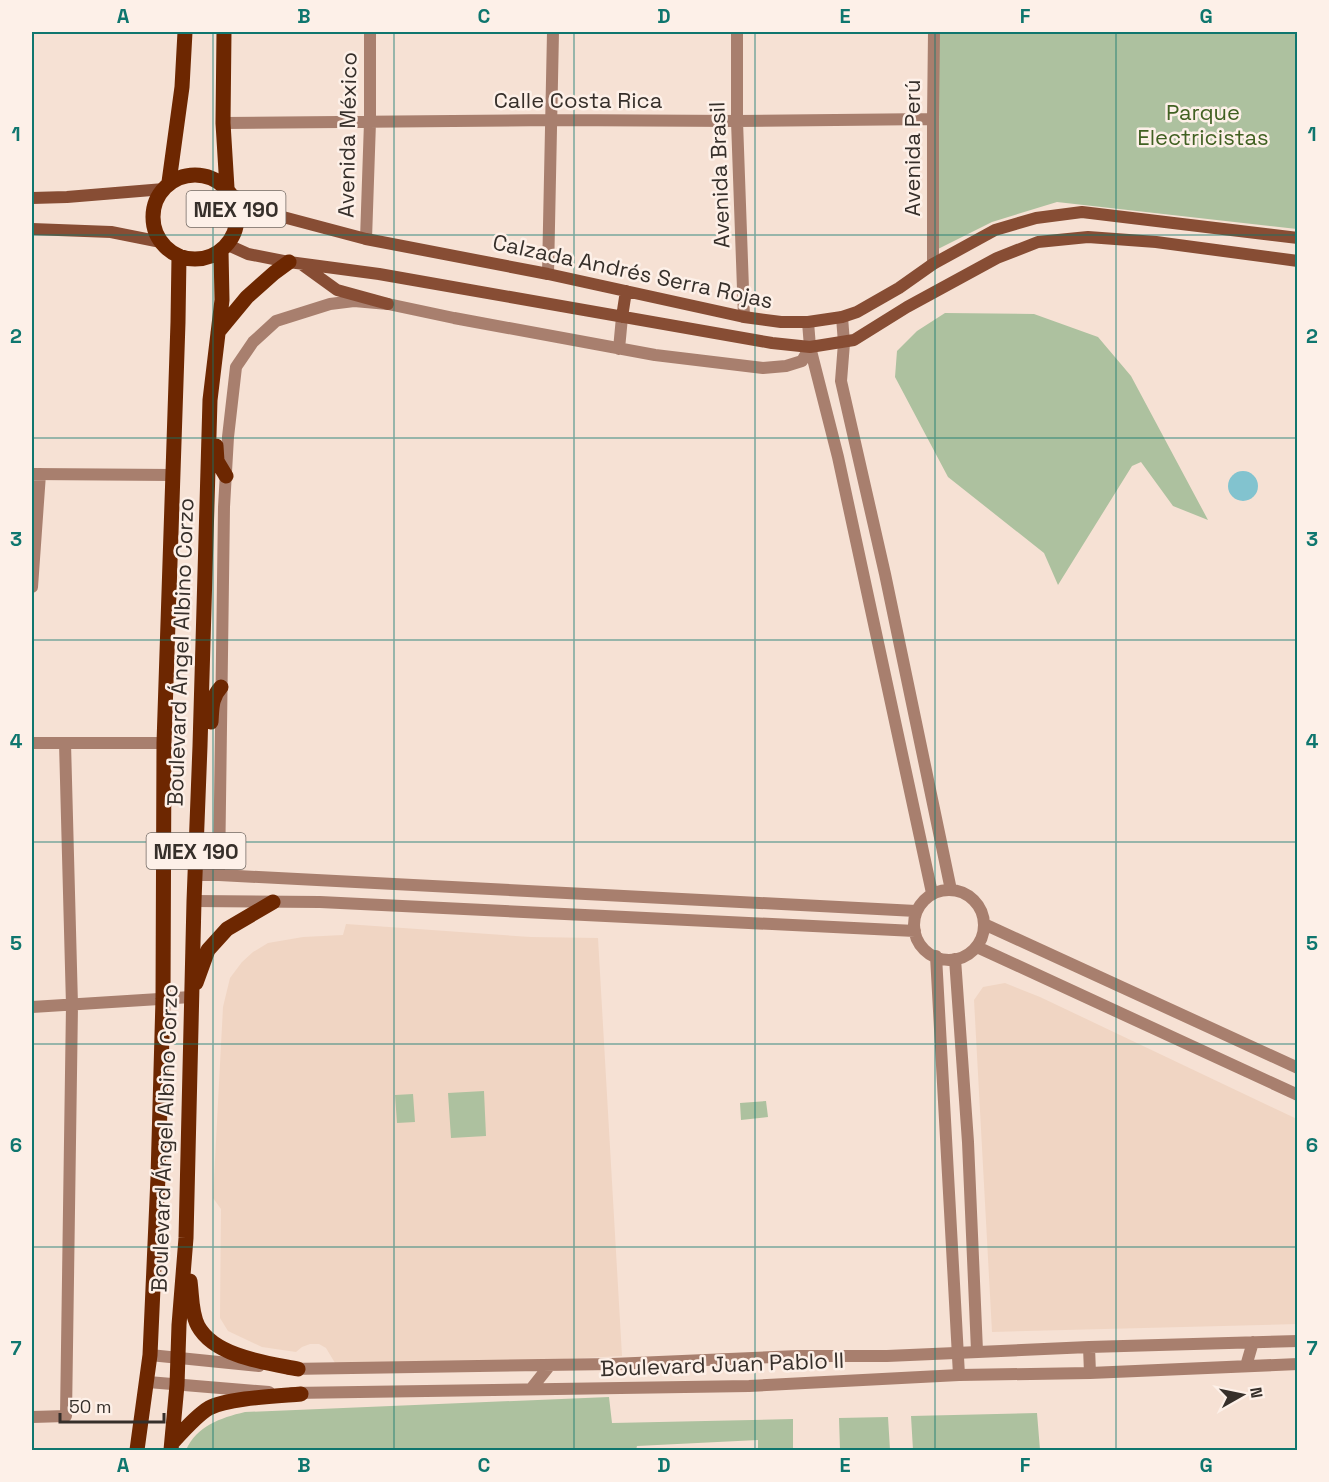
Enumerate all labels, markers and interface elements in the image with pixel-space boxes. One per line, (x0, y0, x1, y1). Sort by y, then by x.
text: A (117, 3, 130, 29)
text: B (297, 3, 311, 29)
text: C (478, 3, 491, 29)
text: D (657, 3, 671, 29)
text: E (839, 3, 851, 29)
text: F (1020, 3, 1031, 29)
text: G (1199, 3, 1213, 29)
street label: Avenida México (332, 52, 362, 218)
street label: Avenida Perú (898, 80, 926, 216)
street label: Calle Costa Rica (494, 86, 663, 114)
park label: Parque Electricistas (1137, 98, 1269, 151)
street label: Avenida Brasil (702, 101, 736, 249)
text: 1 (11, 121, 21, 147)
text: 1 (1307, 121, 1317, 147)
road number: MEX 190 (186, 191, 286, 227)
street label: Calzada Andrés Serra Rojas (490, 228, 776, 314)
text: 2 (10, 323, 22, 349)
text: 2 (1306, 323, 1318, 349)
street label: Boulevard Ángel Albino Corzo (161, 497, 199, 807)
text: 3 (10, 526, 22, 552)
text: 3 (1306, 526, 1318, 552)
text: 4 (10, 728, 23, 754)
text: 4 (1306, 728, 1319, 754)
road number: MEX 190 (146, 833, 246, 869)
text: 5 (10, 930, 22, 956)
text: 5 (1306, 930, 1318, 956)
street label: Boulevard Ángel Albino Corzo (145, 983, 183, 1293)
text: 6 (10, 1132, 22, 1158)
text: 6 (1306, 1132, 1318, 1158)
text: 7 (10, 1335, 22, 1361)
text: 7 (1306, 1335, 1318, 1361)
street label: Boulevard Juan Pablo II (599, 1346, 845, 1382)
north arrow (1212, 1365, 1272, 1425)
scale bar (60, 1386, 164, 1424)
text: N (1245, 1386, 1268, 1400)
text: 50 m (69, 1395, 111, 1418)
text: A (117, 1452, 130, 1478)
text: B (297, 1452, 311, 1478)
text: C (478, 1452, 491, 1478)
text: D (657, 1452, 671, 1478)
text: E (839, 1452, 851, 1478)
text: F (1020, 1452, 1031, 1478)
text: G (1199, 1452, 1213, 1478)

